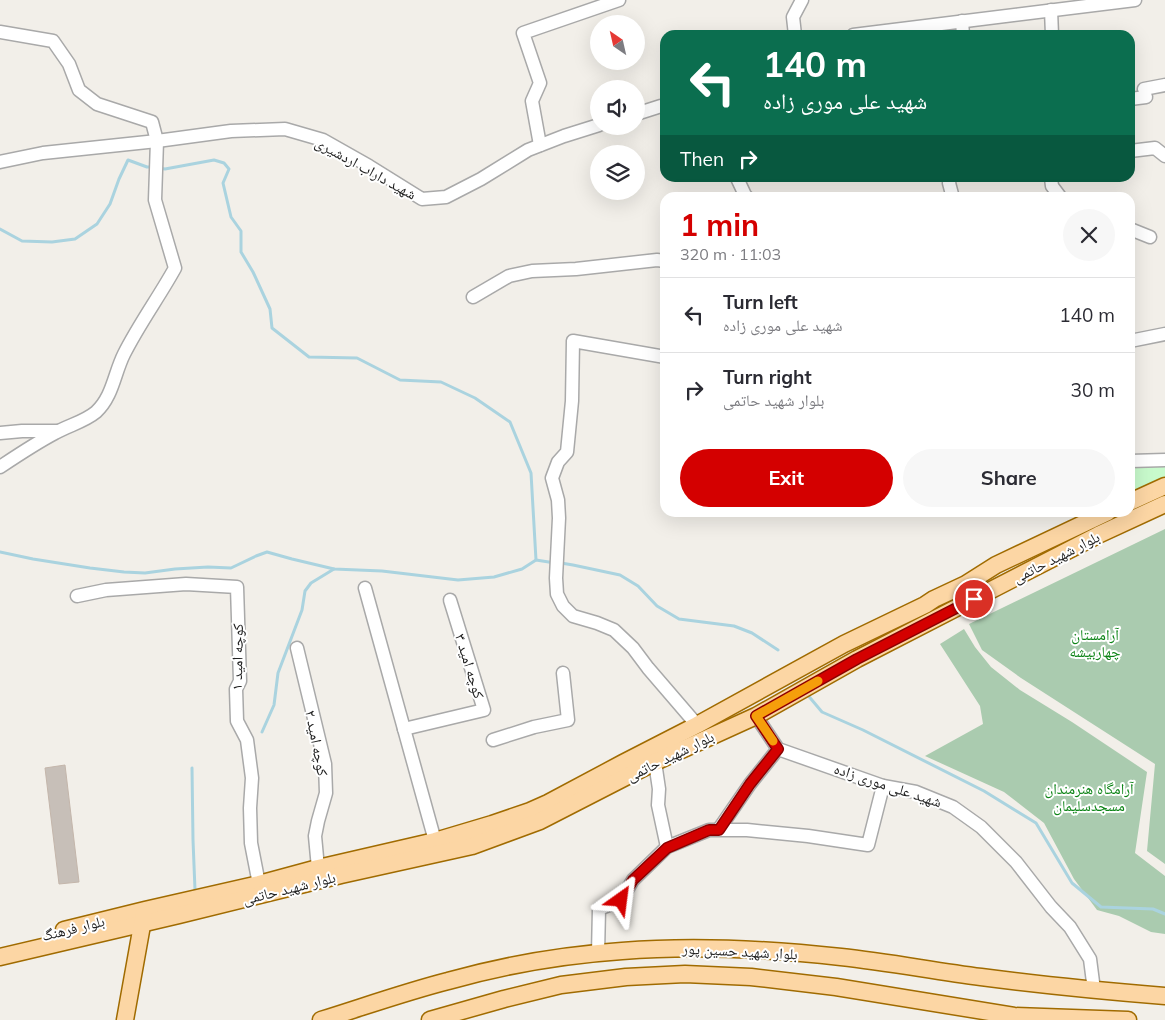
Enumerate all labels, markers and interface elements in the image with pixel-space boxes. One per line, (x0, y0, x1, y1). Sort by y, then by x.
north arrow (590, 15, 645, 70)
map controls (590, 15, 645, 200)
text: 140 m (763, 42, 867, 86)
icon: left (680, 50, 745, 115)
button: sound (590, 80, 645, 135)
text: شهید علی موری زاده (763, 87, 927, 115)
street label: شهید داراب اردشیری (312, 132, 420, 205)
button: layers (590, 145, 645, 200)
icon: right (734, 145, 762, 173)
text: Then (680, 147, 724, 171)
text: 1 min (680, 206, 759, 244)
button: close (1063, 209, 1115, 261)
text: 320 m · 11:03 (680, 244, 781, 264)
text: Turn left (723, 290, 798, 314)
icon: left (680, 301, 708, 329)
text: 140 m (1059, 303, 1115, 327)
text: شهید علی موری زاده (723, 315, 842, 335)
text: Turn right (723, 365, 812, 389)
icon: right (680, 376, 708, 404)
text: 30 m (1071, 378, 1115, 402)
text: بلوار شهید حاتمی (723, 390, 824, 410)
button: Exit (680, 449, 893, 507)
button: Share (903, 449, 1115, 507)
street label: بلوار شهید حاتمی (1009, 527, 1103, 588)
pin (953, 578, 995, 620)
icon: arrive (960, 585, 988, 613)
street label: کوچه امید ۱ (227, 623, 247, 691)
park label: آرامستان چهاربیشه (1069, 625, 1121, 661)
street label: کوچه امید ۳ (451, 631, 489, 701)
street label: کوچه امید ۲ (301, 708, 333, 778)
street label: بلوار شهید حاتمی (623, 727, 717, 786)
street label: شهید علی موری زاده (831, 759, 944, 812)
park label: آرامگاه هنرمندان مسجدسلیمان (1044, 779, 1135, 816)
street label: بلوار شهید حاتمی (241, 867, 338, 910)
position arrow (594, 873, 646, 925)
street label: بلوار فرهنگ (40, 911, 106, 945)
street label: بلوار شهيد حسین پور (681, 938, 798, 965)

